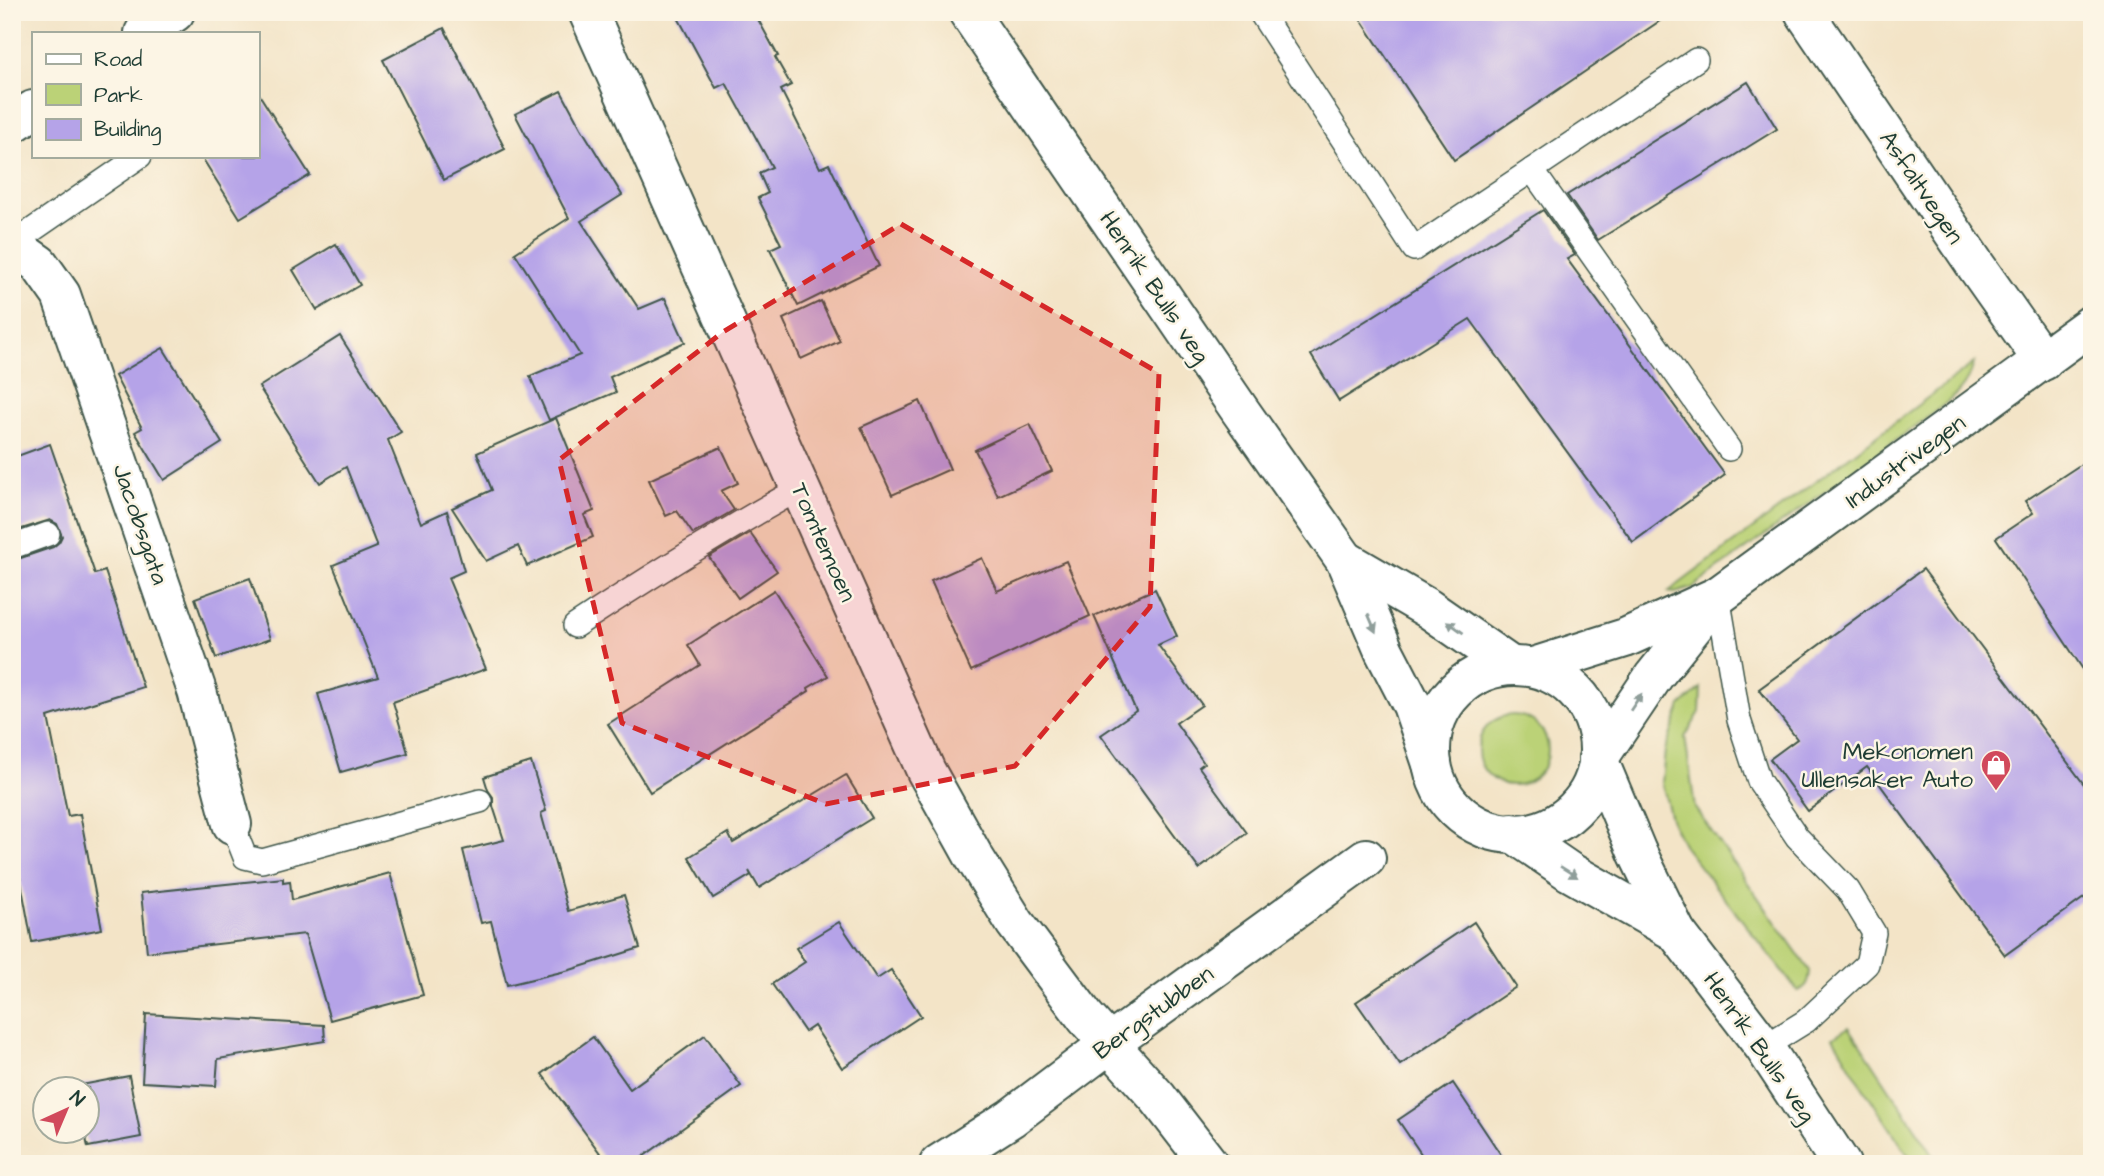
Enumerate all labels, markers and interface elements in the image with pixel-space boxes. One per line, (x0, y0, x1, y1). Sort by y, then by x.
legend (32, 32, 259, 158)
text: Road (94, 45, 142, 74)
text: Park (94, 81, 143, 110)
text: Building (94, 115, 162, 146)
street label: Asfaltvegen (1870, 124, 1972, 252)
street label: Henrik Bulls veg (1090, 205, 1218, 371)
street label: Industrivegen (1838, 406, 1973, 518)
street label: Jacobsgata (103, 459, 177, 590)
street label: Tomtemoen (782, 477, 864, 607)
one-way arrow (1366, 613, 1378, 633)
one-way arrow (1446, 621, 1464, 635)
one-way arrow (1629, 693, 1643, 711)
place label: Mekonomen Ullensaker Auto (1801, 735, 1974, 797)
shop icon: Mekonomen Ullensaker Auto (1979, 748, 2013, 792)
one-way arrow (1560, 865, 1579, 878)
street label: Bergstubben (1086, 957, 1221, 1069)
street label: Henrik Bulls veg (1694, 965, 1824, 1130)
north arrow (32, 1074, 102, 1144)
text: N (63, 1085, 90, 1113)

